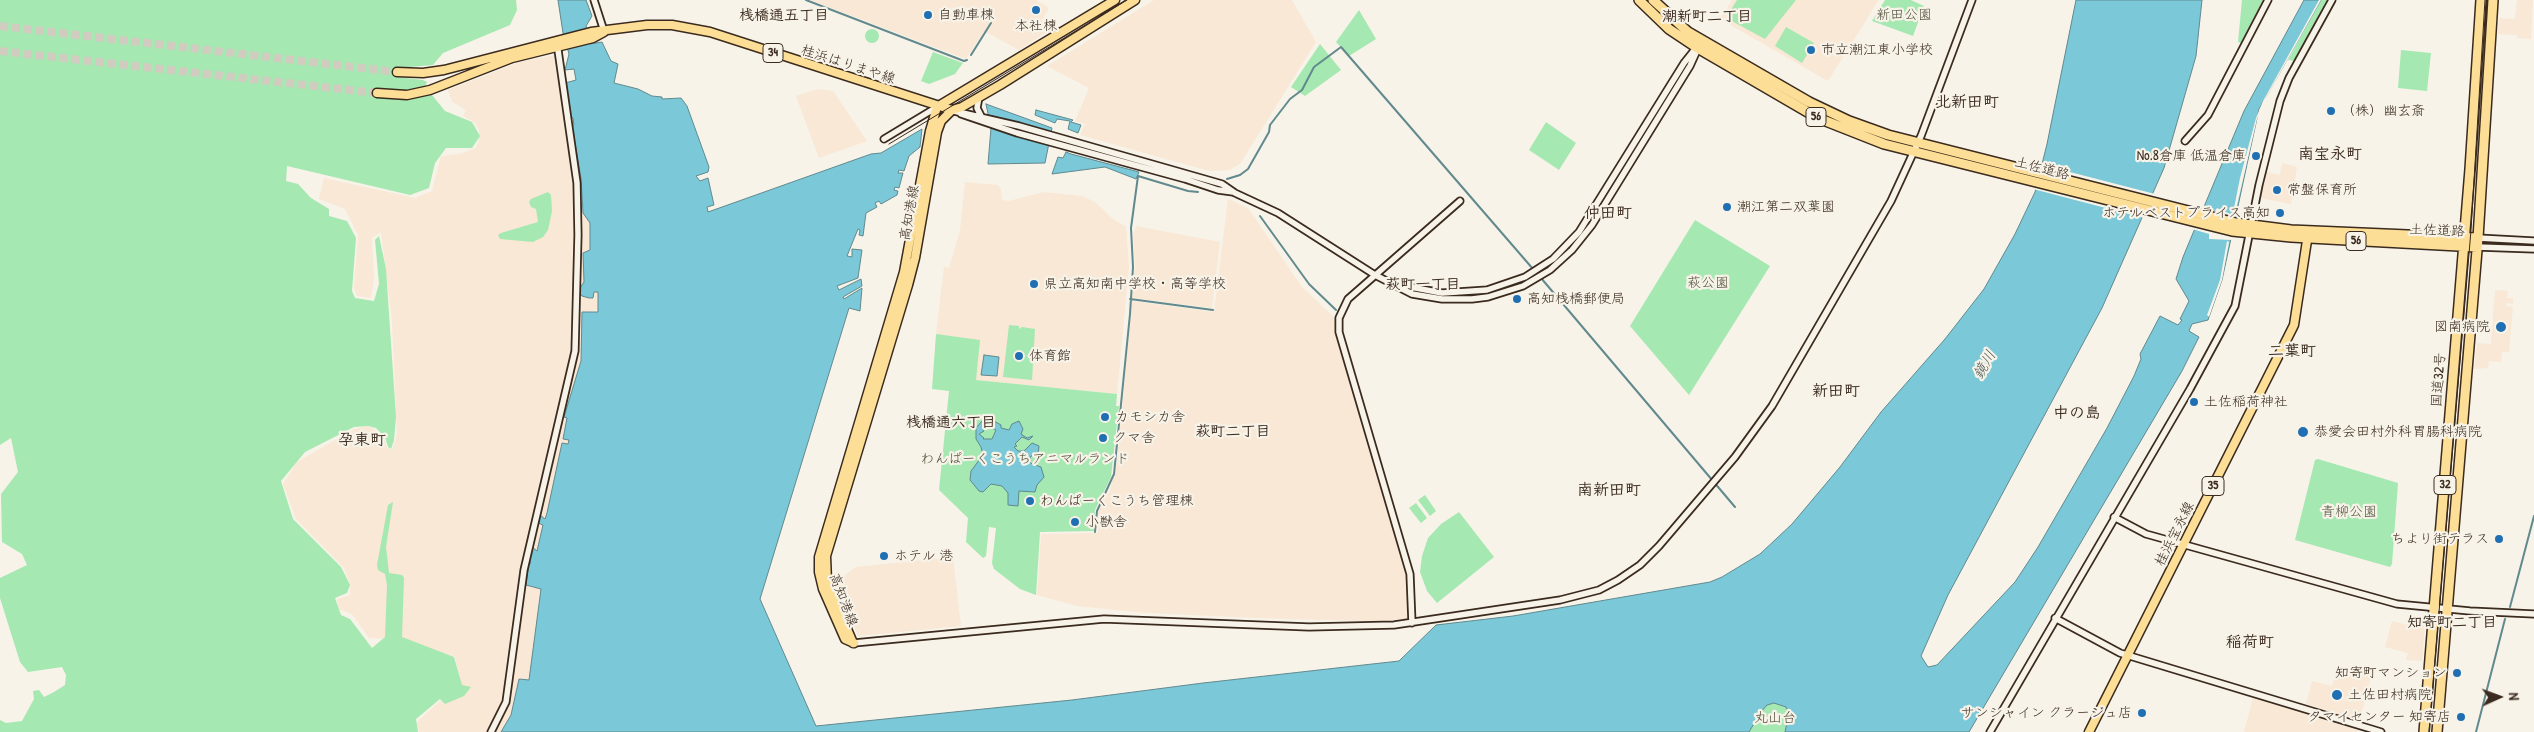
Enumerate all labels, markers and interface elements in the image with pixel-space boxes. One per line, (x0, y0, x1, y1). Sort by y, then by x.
marker: 本社棟 (1030, 4, 1042, 16)
district label: 桟橋通五丁目 (739, 7, 829, 25)
place label: 自動車棟 (938, 7, 994, 23)
park label: 新田公園 (1876, 7, 1932, 23)
district label: 潮新町二丁目 (1662, 8, 1752, 26)
marker: 自動車棟 (922, 9, 934, 21)
place label: 本社棟 (1015, 18, 1057, 34)
street label: 桂浜はりまや線 (799, 42, 897, 88)
place label: 市立潮江東小学校 (1821, 42, 1933, 58)
road number: 34 (763, 44, 783, 62)
marker: 市立潮江東小学校 (1805, 44, 1817, 56)
district label: 北新田町 (1935, 93, 1999, 113)
place label: （株）幽玄斎 (2341, 103, 2425, 119)
marker: （株）幽玄斎 (2325, 105, 2337, 117)
road number: 56 (1806, 108, 1826, 126)
district label: 南宝永町 (2298, 145, 2362, 165)
place label: No.8倉庫 低温倉庫 (2137, 148, 2246, 164)
marker: No.8倉庫 低温倉庫 (2250, 150, 2262, 162)
street label: 土佐道路 (2013, 154, 2071, 184)
place label: 常盤保育所 (2287, 182, 2357, 198)
street label: 高知港線 (897, 184, 923, 242)
marker: 常盤保育所 (2271, 184, 2283, 196)
place label: 潮江第二双葉園 (1737, 199, 1835, 215)
marker: 潮江第二双葉園 (1721, 201, 1733, 213)
district label: 仲田町 (1584, 204, 1632, 224)
place label: ホテルベストプライス高知 (2102, 205, 2270, 221)
marker: ホテルベストプライス高知 (2274, 207, 2286, 219)
street label: 土佐道路 (2409, 222, 2465, 240)
road number: 56 (2346, 232, 2366, 250)
park label: 萩公園 (1687, 275, 1729, 291)
place label: 県立高知南中学校・高等学校 (1044, 276, 1226, 292)
district label: 萩町一丁目 (1386, 276, 1460, 294)
marker: 県立高知南中学校・高等学校 (1028, 278, 1040, 290)
place label: 高知桟橋郵便局 (1527, 291, 1625, 307)
marker: 高知桟橋郵便局 (1511, 293, 1523, 305)
place label: 図南病院 (2434, 319, 2490, 335)
marker: 図南病院 (2494, 320, 2508, 334)
district label: 二葉町 (2268, 342, 2316, 362)
place label: 体育館 (1029, 348, 1071, 364)
water label: 鏡川 (1970, 348, 2000, 382)
marker: 体育館 (1013, 350, 1025, 362)
street label: 国道32号 (2429, 352, 2449, 408)
district label: 新田町 (1812, 382, 1860, 402)
place label: 土佐稲荷神社 (2204, 394, 2288, 410)
marker: 土佐稲荷神社 (2188, 396, 2200, 408)
district label: 中の島 (2053, 404, 2101, 424)
place label: カモシカ舎 (1115, 409, 1185, 425)
marker: カモシカ舎 (1099, 411, 1111, 423)
district label: 桟橋通六丁目 (906, 414, 996, 432)
district label: 萩町二丁目 (1196, 423, 1270, 441)
place label: 恭愛会田村外科胃腸科病院 (2314, 424, 2482, 440)
marker: 恭愛会田村外科胃腸科病院 (2296, 425, 2310, 439)
place label: クマ舎 (1113, 430, 1155, 446)
district label: 孕東町 (338, 431, 386, 451)
marker: クマ舎 (1097, 432, 1109, 444)
park label: わんぱーくこうちアニマルランド (920, 451, 1130, 467)
road number: 35 (2202, 476, 2224, 496)
road number: 32 (2434, 476, 2456, 494)
district label: 南新田町 (1577, 481, 1641, 501)
place label: わんぱーくこうち管理棟 (1040, 493, 1193, 509)
marker: わんぱーくこうち管理棟 (1024, 495, 1036, 507)
street label: 桂浜宝永線 (2152, 499, 2198, 569)
park label: 青柳公園 (2321, 504, 2377, 520)
place label: 小獣舎 (1085, 514, 1127, 530)
marker: 小獣舎 (1069, 516, 1081, 528)
place label: ちより街テラス (2391, 531, 2489, 547)
marker: ちより街テラス (2493, 533, 2505, 545)
place label: ホテル 港 (894, 548, 953, 564)
marker: ホテル 港 (878, 550, 890, 562)
street label: 高知港線 (825, 571, 861, 629)
district label: 知寄町二丁目 (2407, 614, 2497, 632)
district label: 稲荷町 (2226, 633, 2274, 653)
place label: 知寄町マンション (2335, 665, 2447, 681)
marker: 知寄町マンション (2451, 667, 2463, 679)
north arrow (2474, 672, 2524, 722)
place label: 土佐田村病院 (2348, 687, 2432, 703)
marker: 土佐田村病院 (2330, 688, 2344, 702)
text: N (2505, 692, 2524, 701)
place label: サンシャイン クラージュ店 (1961, 705, 2132, 721)
marker: サンシャイン クラージュ店 (2136, 707, 2148, 719)
place label: タマイセンター 知寄店 (2308, 709, 2451, 725)
park label: 丸山台 (1754, 710, 1796, 726)
marker: タマイセンター 知寄店 (2455, 711, 2467, 723)

